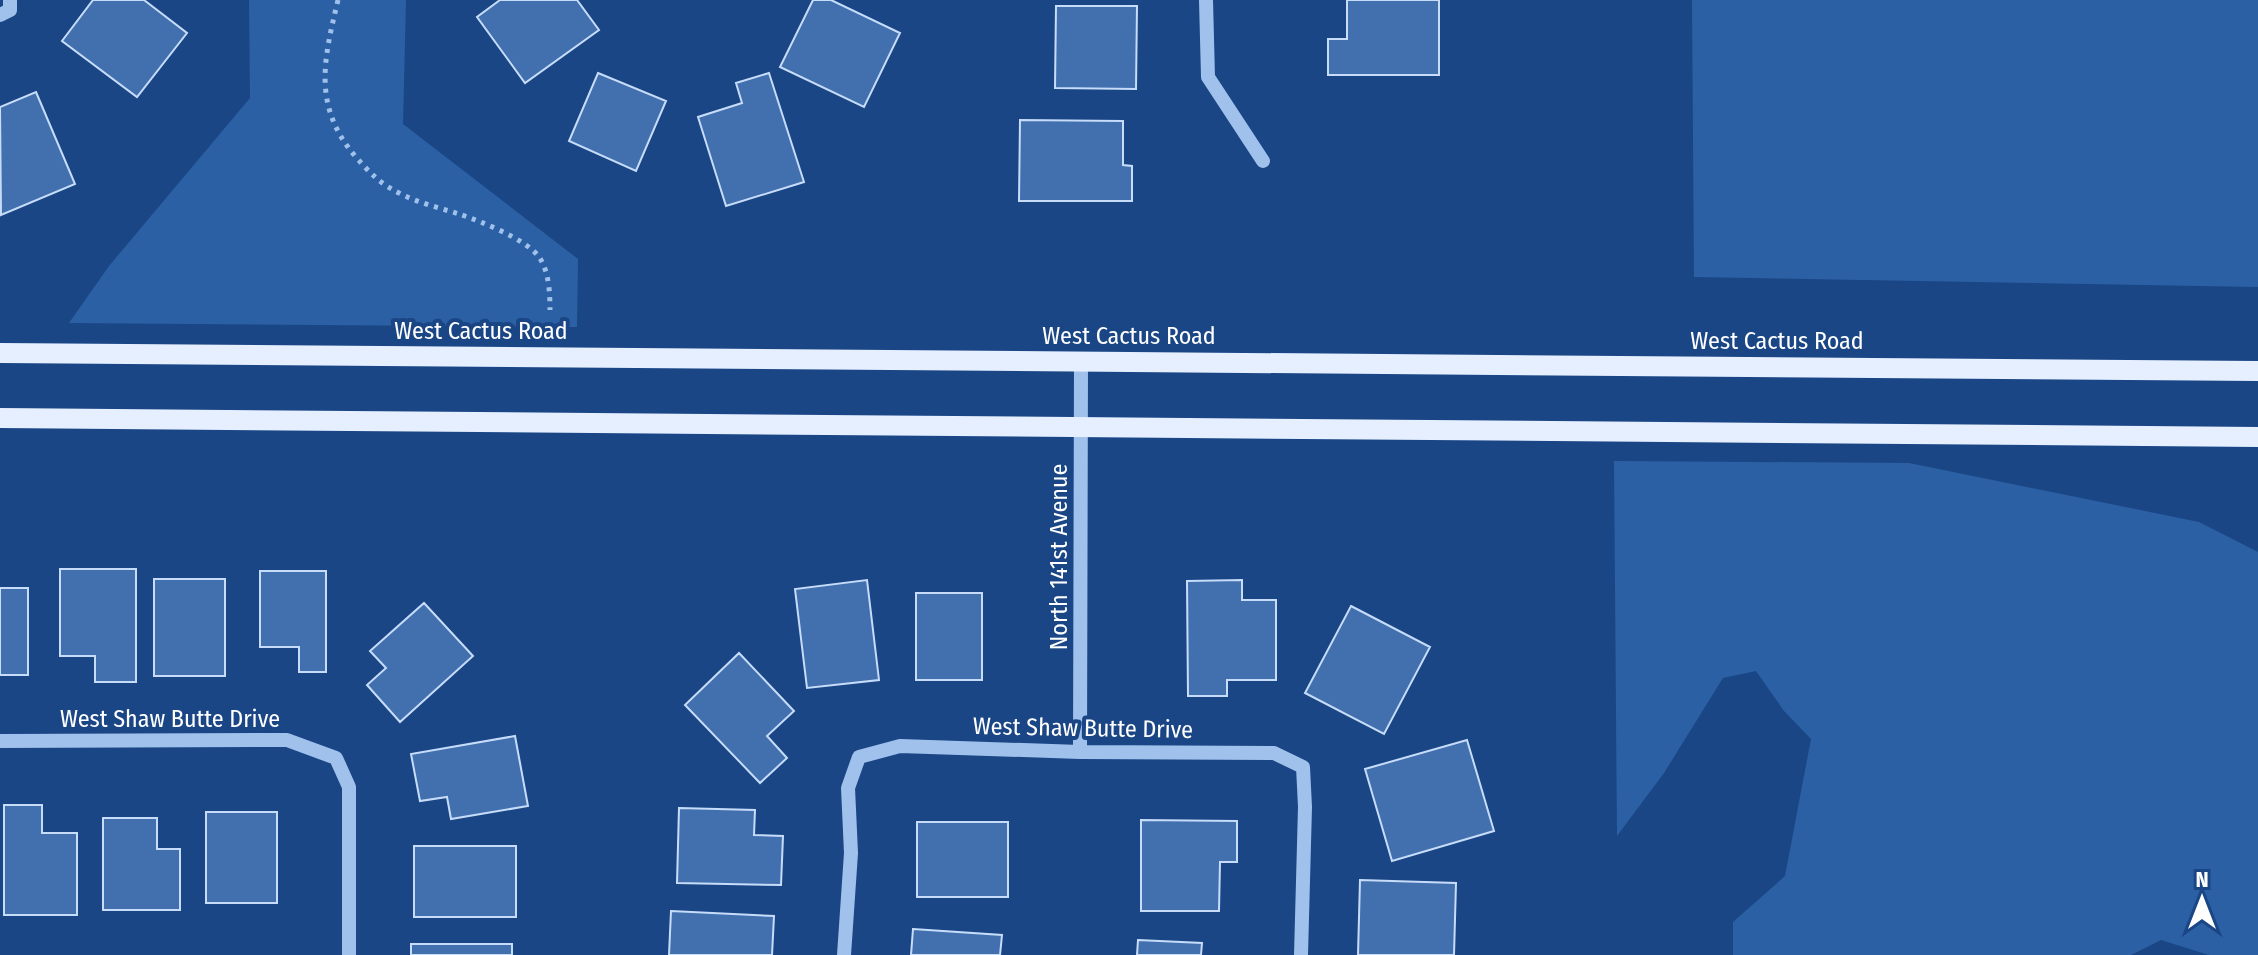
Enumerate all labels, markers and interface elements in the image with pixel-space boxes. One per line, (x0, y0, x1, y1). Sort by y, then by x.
street label: West Cactus Road (394, 317, 568, 345)
street label: West Cactus Road (1042, 322, 1216, 350)
street label: West Cactus Road (1690, 327, 1864, 355)
street label: North 141st Avenue (1045, 464, 1073, 650)
street label: West Shaw Butte Drive (60, 705, 280, 733)
street label: West Shaw Butte Drive (973, 712, 1193, 744)
north arrow (2162, 859, 2242, 939)
text: N (2195, 866, 2209, 893)

